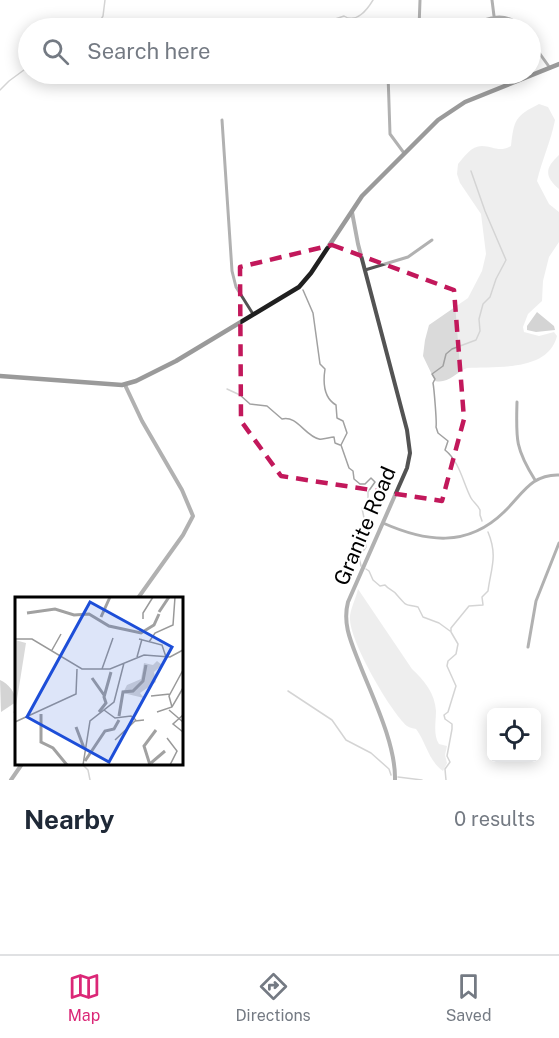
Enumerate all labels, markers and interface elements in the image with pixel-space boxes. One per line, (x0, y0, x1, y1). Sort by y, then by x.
search box (18, 18, 541, 84)
icon: search (39, 35, 72, 68)
text: Search here (87, 38, 211, 64)
street label: Granite Road (328, 463, 401, 589)
inset map (15, 597, 183, 765)
map controls (487, 708, 541, 762)
button: locate (487, 708, 541, 762)
text: Nearby (24, 804, 114, 835)
text: 0 results (454, 807, 535, 831)
tab: Map (68, 970, 101, 1025)
tab: Directions (236, 970, 311, 1025)
tab: Saved (446, 970, 491, 1025)

